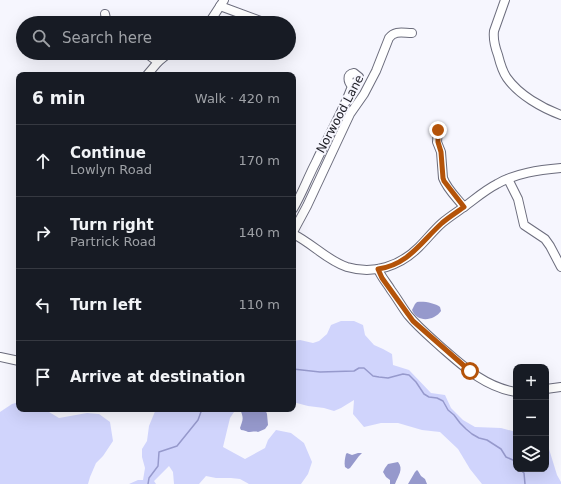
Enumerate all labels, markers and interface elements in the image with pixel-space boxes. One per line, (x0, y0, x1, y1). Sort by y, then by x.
search box (16, 16, 296, 60)
icon: search (30, 27, 52, 49)
text: Search here (62, 29, 152, 47)
street label: Norwood Lane (314, 73, 366, 155)
text: 6 min (32, 88, 85, 108)
text: Walk · 420 m (195, 91, 280, 106)
route end (429, 121, 447, 139)
text: Continue (70, 144, 146, 162)
icon: ahead (32, 150, 54, 172)
text: 170 m (238, 153, 280, 168)
text: Lowlyn Road (70, 162, 152, 177)
text: Turn right (70, 216, 154, 234)
icon: right (32, 222, 54, 244)
text: 140 m (238, 225, 280, 240)
text: Partrick Road (70, 234, 156, 249)
icon: left (32, 294, 54, 316)
text: Turn left (70, 296, 142, 314)
text: 110 m (238, 297, 280, 312)
route start (461, 362, 479, 380)
map controls (513, 364, 549, 472)
button: + (513, 364, 549, 400)
icon: arrive (32, 366, 54, 388)
text: Arrive at destination (70, 368, 245, 386)
button: − (513, 400, 549, 436)
button: layers (513, 436, 549, 472)

